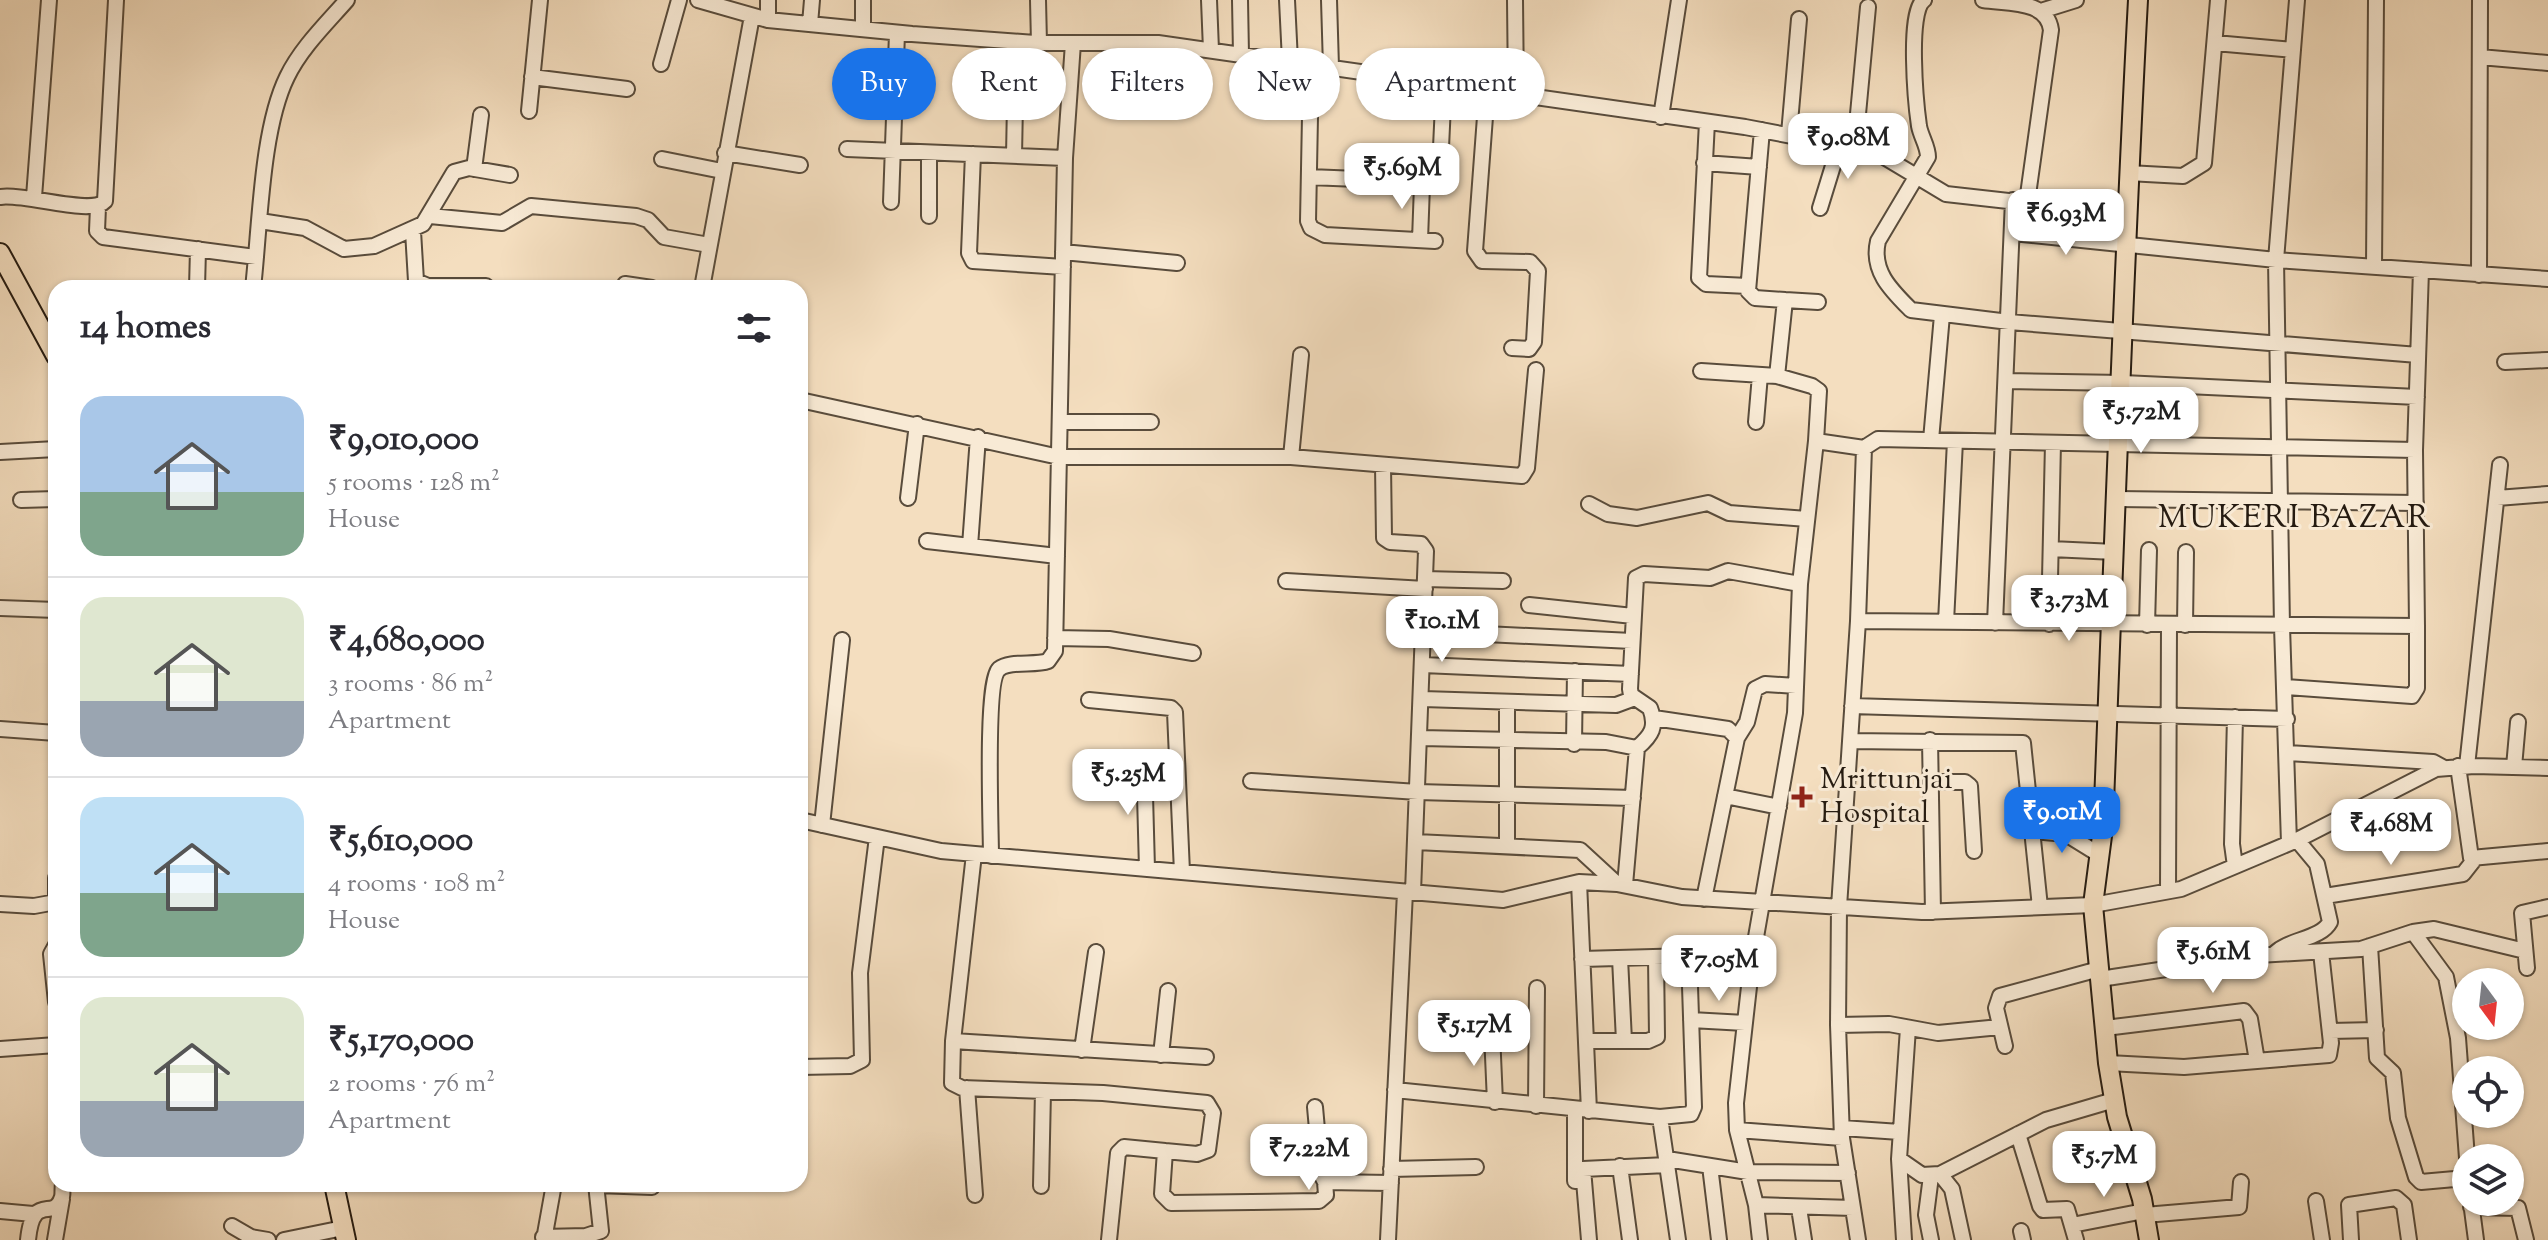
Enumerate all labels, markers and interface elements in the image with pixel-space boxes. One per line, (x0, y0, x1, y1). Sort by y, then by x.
chip: Buy (832, 48, 936, 120)
chip: Rent (952, 48, 1066, 120)
chip: Filters (1082, 48, 1213, 120)
chip: New (1229, 48, 1340, 120)
chip: Apartment (1356, 48, 1545, 120)
pin: ₹9.08M (1783, 113, 1913, 181)
text: ₹9.08M (1806, 120, 1890, 157)
pin: ₹5.69M (1337, 143, 1467, 211)
text: ₹5.69M (1362, 150, 1442, 187)
pin: ₹6.93M (2001, 189, 2131, 257)
text: ₹6.93M (2026, 196, 2106, 233)
text: 14 homes (80, 304, 211, 353)
icon: filters (732, 306, 776, 350)
pin: ₹5.72M (2076, 387, 2206, 455)
text: ₹5.72M (2101, 394, 2181, 431)
text: ₹9,010,000 (328, 416, 479, 465)
icon: home (144, 428, 240, 524)
text: 5 rooms · 128 m² (328, 465, 500, 502)
district label: MUKERI BAZAR (2158, 496, 2432, 542)
text: House (328, 502, 400, 539)
pin: ₹3.73M (2004, 575, 2134, 643)
text: ₹3.73M (2029, 582, 2109, 619)
pin: ₹10.1M (1377, 596, 1507, 664)
text: ₹10.1M (1404, 603, 1480, 640)
text: ₹4,680,000 (328, 617, 485, 666)
icon: home (144, 629, 240, 725)
text: 3 rooms · 86 m² (328, 666, 493, 703)
text: Apartment (328, 703, 451, 740)
pin: ₹5.25M (1063, 749, 1193, 817)
text: ₹5.25M (1090, 756, 1166, 793)
place label: Mrittunjai Hospital (1820, 759, 1952, 836)
marker: Mrittunjai Hospital (1791, 786, 1813, 808)
pin: ₹9.01M (1997, 787, 2127, 855)
text: ₹9.01M (2022, 794, 2102, 831)
pin: ₹4.68M (2326, 799, 2456, 867)
text: ₹4.68M (2349, 806, 2433, 843)
text: ₹5,610,000 (328, 817, 473, 866)
icon: home (144, 829, 240, 925)
text: 4 rooms · 108 m² (328, 866, 505, 903)
text: House (328, 903, 400, 940)
pin: ₹5.61M (2148, 927, 2278, 995)
text: ₹5.61M (2175, 934, 2251, 971)
pin: ₹7.05M (1654, 935, 1784, 1003)
text: ₹7.05M (1679, 942, 1759, 979)
north arrow (2452, 968, 2524, 1040)
map controls (2452, 968, 2524, 1216)
pin: ₹5.17M (1409, 1000, 1539, 1068)
text: ₹5.17M (1436, 1007, 1512, 1044)
text: ₹5,170,000 (328, 1017, 474, 1066)
icon: home (144, 1029, 240, 1125)
button: locate (2452, 1056, 2524, 1128)
text: 2 rooms · 76 m² (328, 1066, 495, 1103)
text: Apartment (328, 1103, 451, 1140)
pin: ₹7.22M (1244, 1124, 1374, 1192)
text: ₹7.22M (1268, 1131, 1350, 1168)
pin: ₹5.7M (2048, 1131, 2160, 1199)
text: ₹5.7M (2071, 1138, 2137, 1175)
button: layers (2452, 1144, 2524, 1216)

